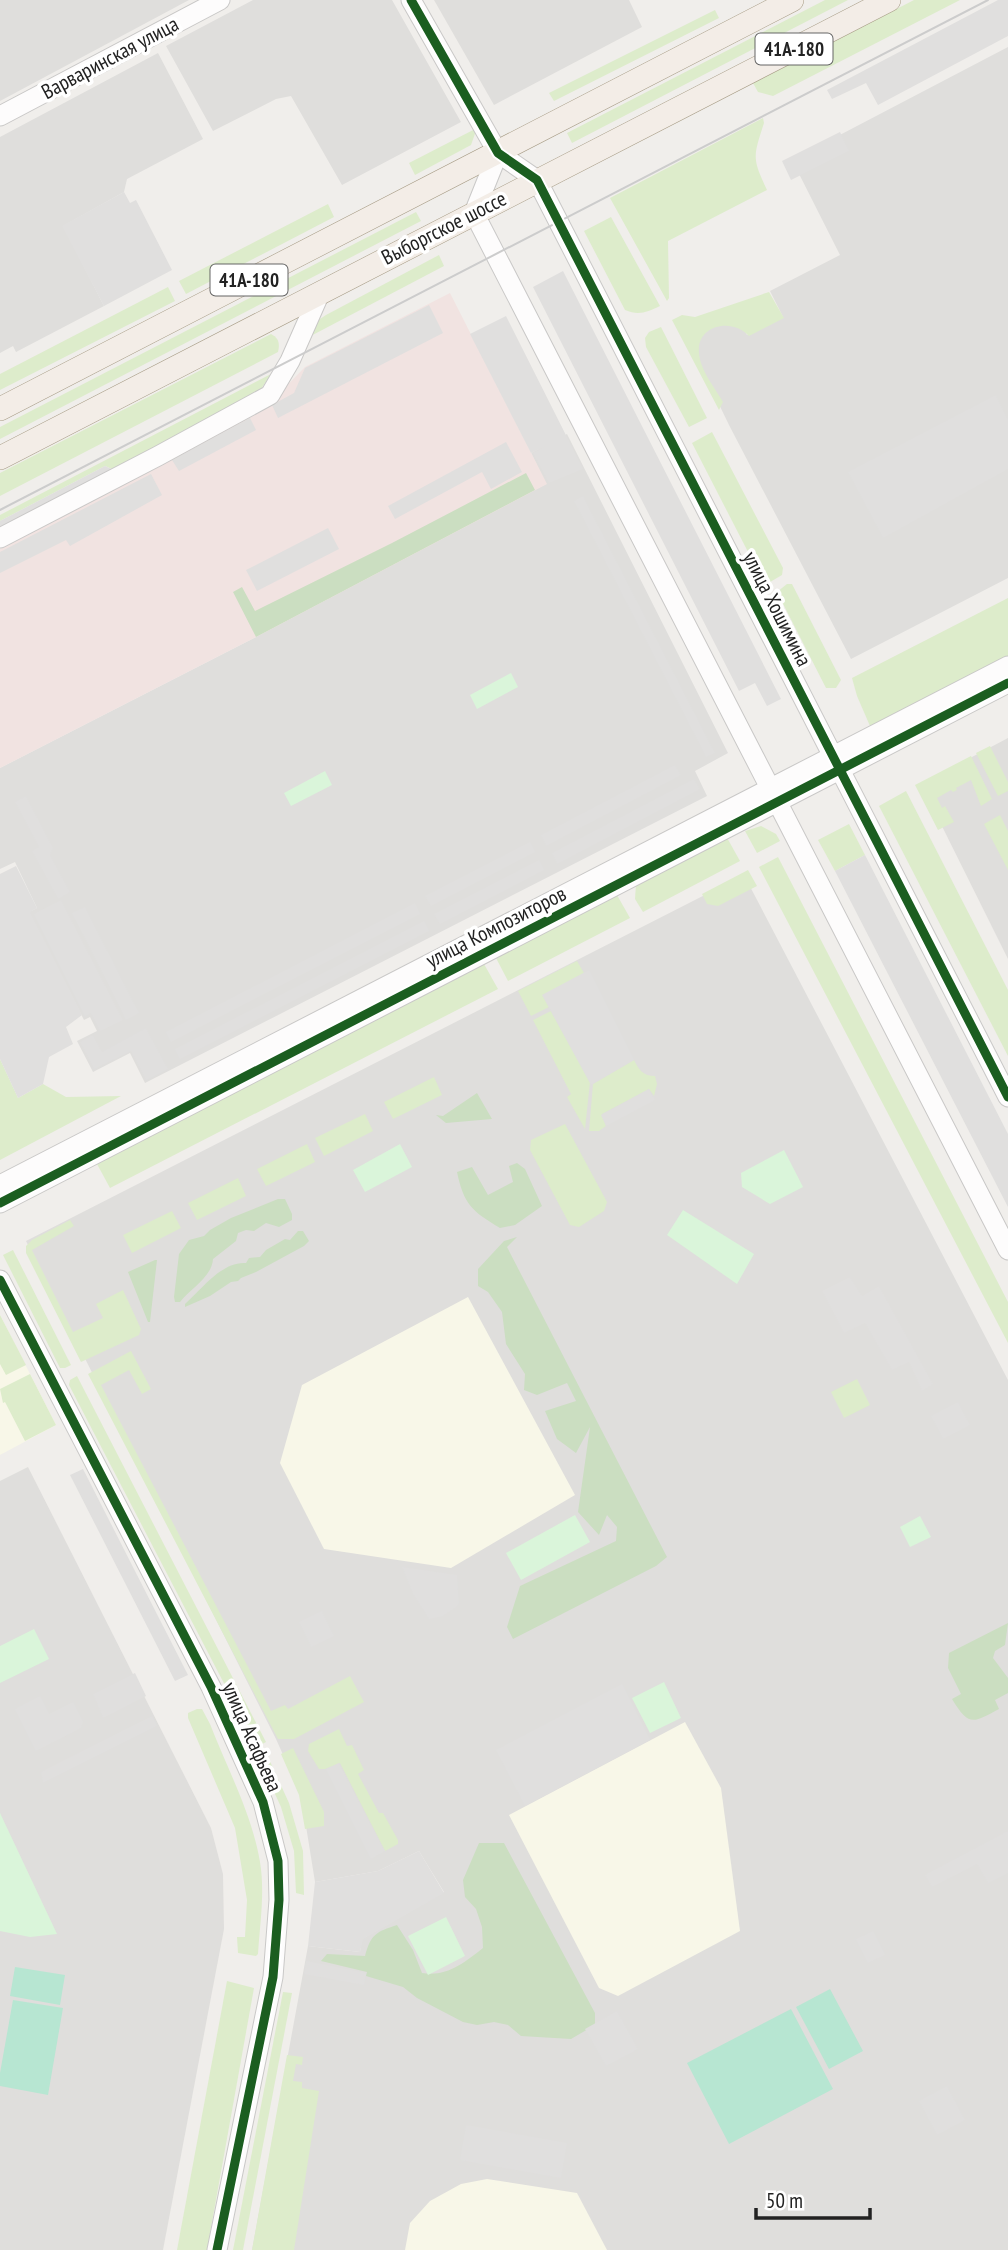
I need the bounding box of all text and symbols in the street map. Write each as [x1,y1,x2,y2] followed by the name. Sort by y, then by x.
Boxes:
[37,10,183,105] street label: Варваринская улица
[756,34,832,64] road number: 41А-180
[377,185,511,271] street label: Выборгское шоссе
[210,264,288,296] road number: 41А-180
[737,547,818,671] street label: улица Хошимина
[421,880,570,973] street label: улица Композиторов
[216,1678,289,1796] street label: улица Асафьева
[756,2176,870,2220] scale bar
[766,2187,803,2214] text: 50 m

